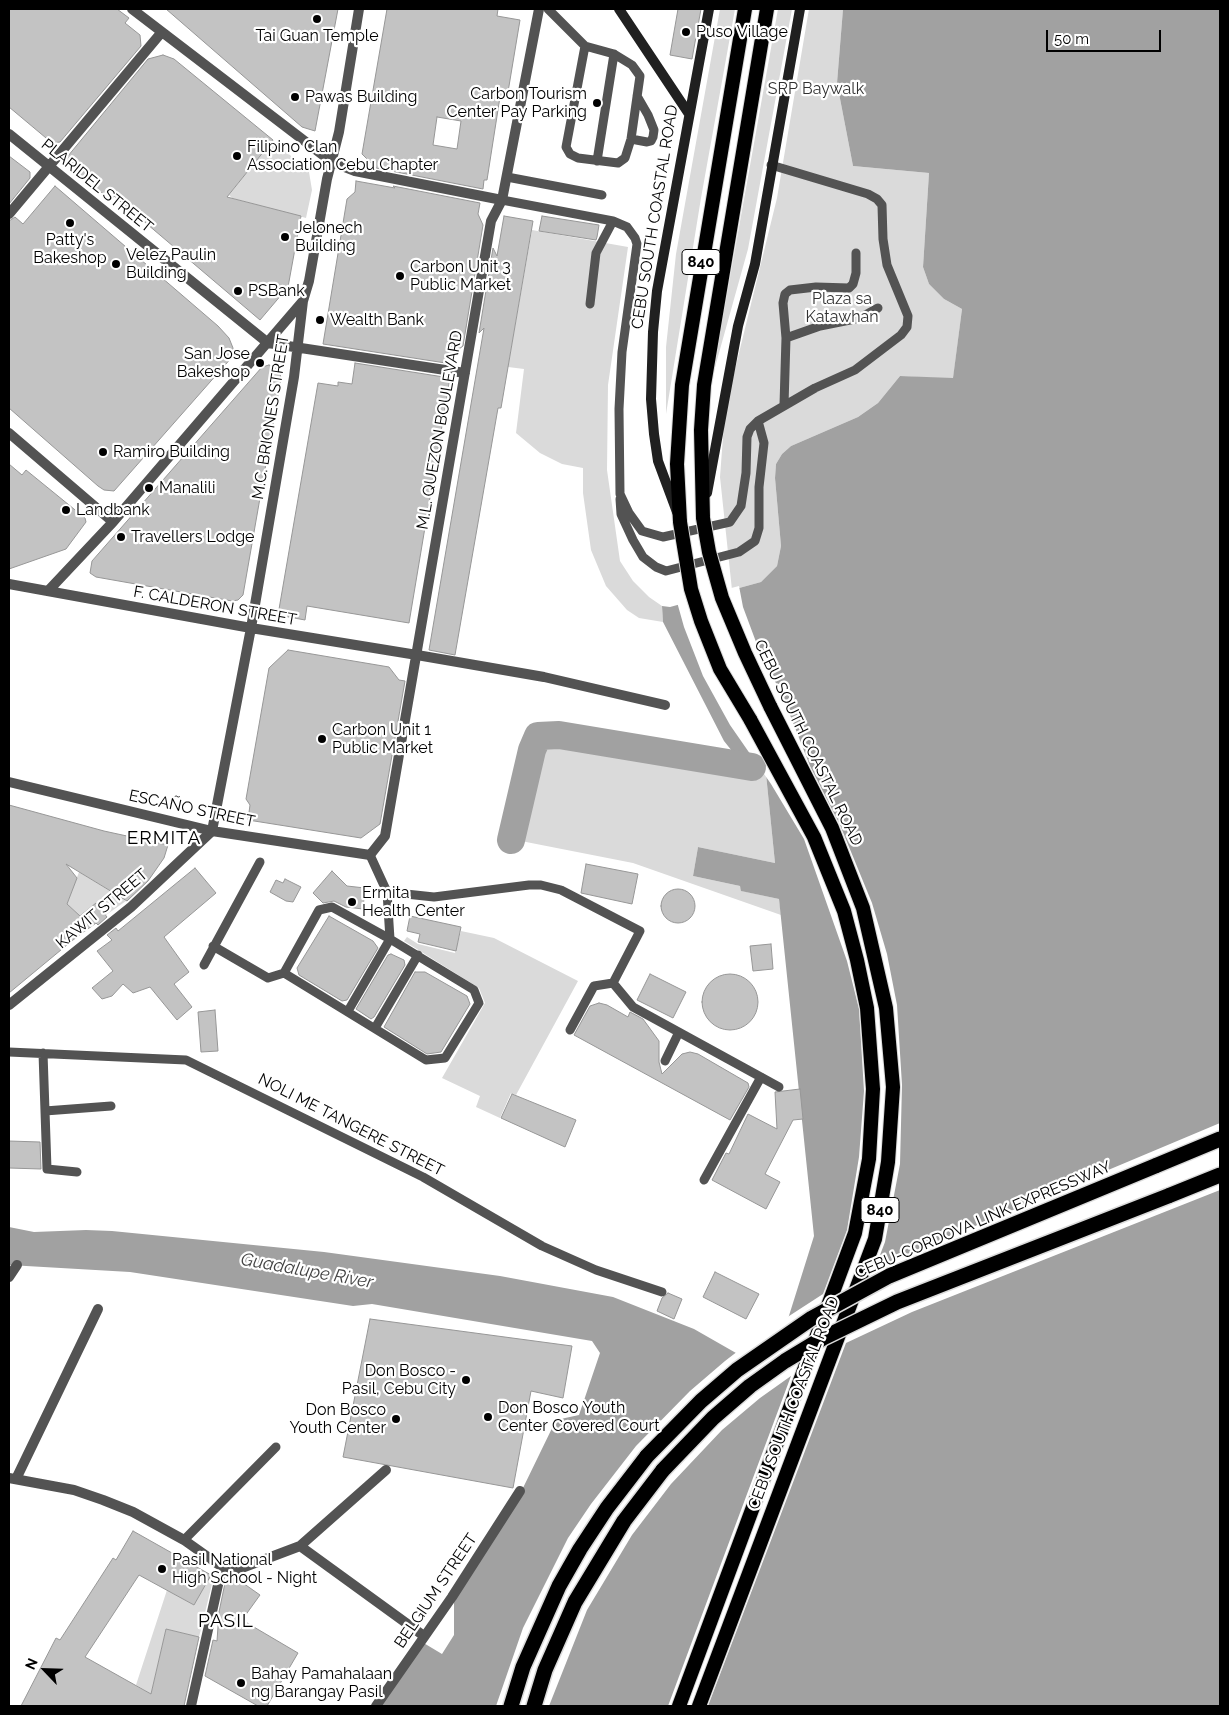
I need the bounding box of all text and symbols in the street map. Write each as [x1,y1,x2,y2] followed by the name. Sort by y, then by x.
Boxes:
[311,13,323,25] marker: Tai Guan Temple
[1049,20,1164,52] scale bar
[696,22,788,42] place label: Puso Village
[255,26,379,46] place label: Tai Guan Temple
[680,26,692,38] marker: Puso Village
[1054,30,1089,48] text: 50 m
[768,79,864,99] park label: SRP Baywalk
[447,84,587,122] place label: Carbon Tourism Center Pay Parking
[305,87,417,107] place label: Pawas Building
[289,91,301,103] marker: Pawas Building
[591,97,603,109] marker: Carbon Tourism Center Pay Parking
[628,103,682,331] street label: CEBU SOUTH COASTAL ROAD
[37,135,157,237] street label: PLARIDEL STREET
[247,137,438,175] place label: Filipino Clan Association Cebu Chapter
[231,150,243,162] marker: Filipino Clan Association Cebu Chapter
[64,217,76,229] marker: Patty's Bakeshop
[295,218,363,256] place label: Jelonech Building
[33,230,107,268] place label: Patty's Bakeshop
[279,231,291,243] marker: Jelonech Building
[126,245,216,283] place label: Velez Paulin Building
[682,250,720,274] road number: 840
[410,257,511,295] place label: Carbon Unit 3 Public Market
[110,258,122,270] marker: Velez Paulin Building
[394,270,406,282] marker: Carbon Unit 3 Public Market
[248,281,305,301] place label: PSBank
[232,285,244,297] marker: PSBank
[805,289,879,327] park label: Plaza sa Katawhan
[330,310,424,330] place label: Wealth Bank
[314,314,326,326] marker: Wealth Bank
[413,329,467,531] street label: M.L. QUEZON BOULEVARD
[248,333,294,501] street label: M.C. BRIONES STREET
[177,344,250,382] place label: San Jose Bakeshop
[254,357,266,369] marker: San Jose Bakeshop
[113,442,230,462] place label: Ramiro Building
[97,446,109,458] marker: Ramiro Building
[159,478,215,498] place label: Manalili
[143,482,155,494] marker: Manalili
[76,500,150,520] place label: Landbank
[60,504,72,516] marker: Landbank
[131,527,254,547] place label: Travellers Lodge
[115,531,127,543] marker: Travellers Lodge
[132,582,298,630] street label: F. CALDERON STREET
[750,637,866,849] street label: CEBU SOUTH COASTAL ROAD
[332,720,433,758] place label: Carbon Unit 1 Public Market
[316,733,328,745] marker: Carbon Unit 1 Public Market
[127,786,257,832] street label: ESCAÑO STREET
[126,827,202,849] district label: ERMITA
[52,865,152,953] street label: KAWIT STREET
[362,883,465,921] place label: Ermita Health Center
[346,896,358,908] marker: Ermita Health Center
[255,1070,447,1180] street label: NOLI ME TANGERE STREET
[852,1157,1114,1283] street label: CEBU-CORDOVA LINK EXPRESSWAY
[861,1198,899,1222] road number: 840
[239,1249,375,1293] water label: Guadalupe River
[744,1294,844,1512] street label: CEBU SOUTH COASTAL ROAD
[342,1361,456,1399] place label: Don Bosco - Pasil, Cebu City
[460,1374,472,1386] marker: Don Bosco - Pasil, Cebu City
[498,1398,660,1436] place label: Don Bosco Youth Center Covered Court
[289,1400,386,1438] place label: Don Bosco Youth Center
[482,1411,494,1423] marker: Don Bosco Youth Center Covered Court
[390,1413,402,1425] marker: Don Bosco Youth Center
[391,1530,481,1652] street label: BELGIUM STREET
[172,1550,317,1588] place label: Pasil National High School - Night
[156,1563,168,1575] marker: Pasil National High School - Night
[197,1610,255,1632] district label: PASIL
[20,1645,70,1695] north arrow
[22,1656,41,1672] text: N
[251,1664,392,1702] place label: Bahay Pamahalaan ng Barangay Pasil
[235,1677,247,1689] marker: Bahay Pamahalaan ng Barangay Pasil

